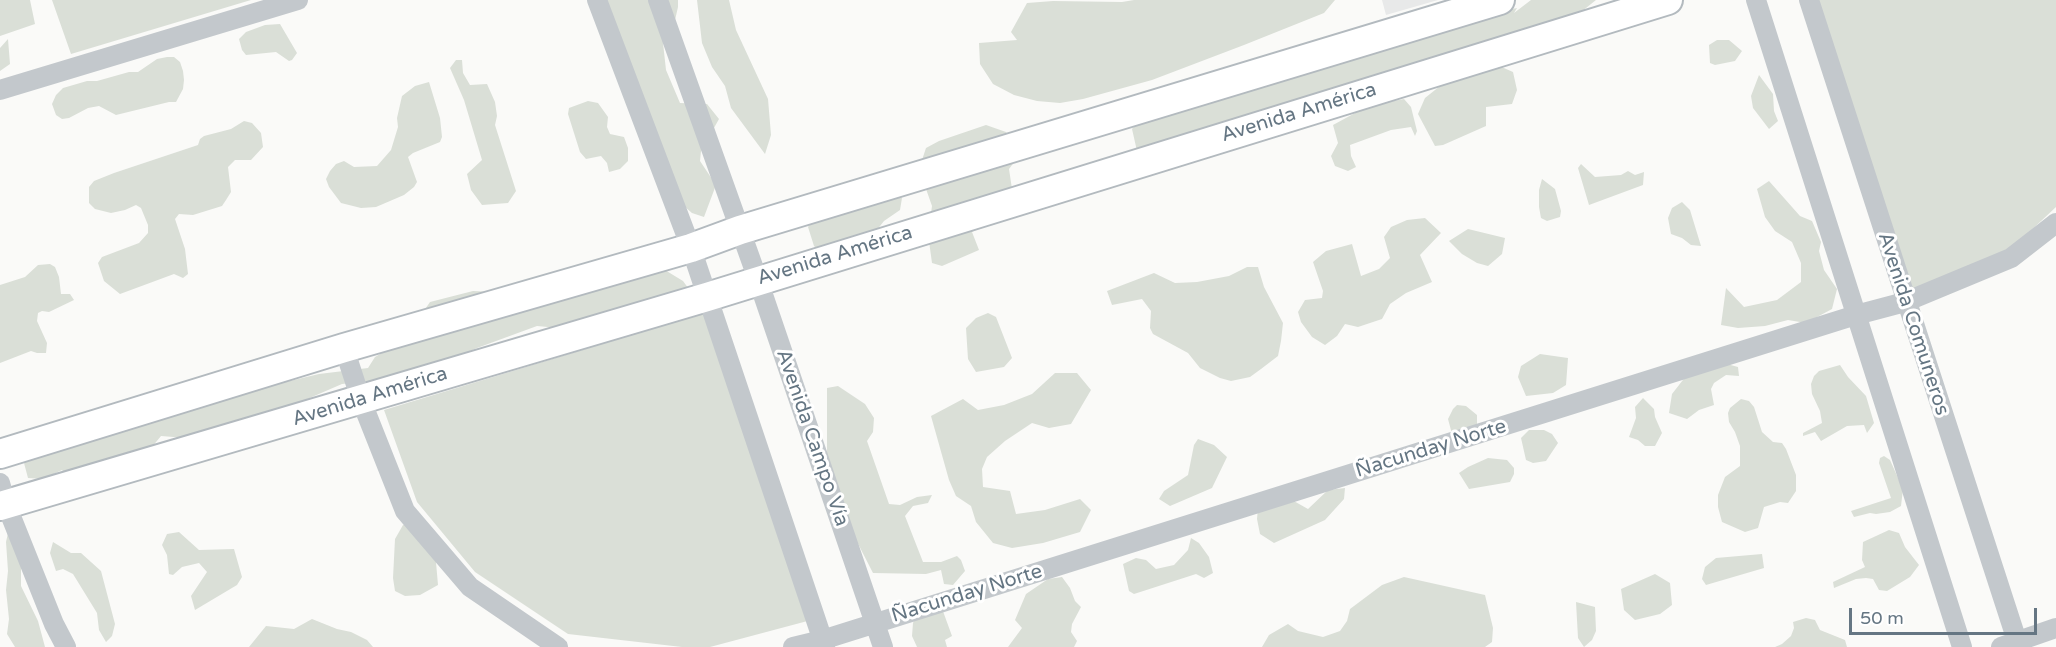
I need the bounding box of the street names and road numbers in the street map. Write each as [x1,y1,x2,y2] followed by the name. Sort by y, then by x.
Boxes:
[1218,78,1380,148] street label: Avenida América
[754,221,916,291] street label: Avenida América
[1872,229,1954,419] street label: Avenida Comuneros
[770,346,854,530] street label: Avenida Campo Vía
[289,362,451,432] street label: Avenida América
[1353,415,1509,483] street label: Ñacunday Norte
[889,560,1045,628] street label: Ñacunday Norte

